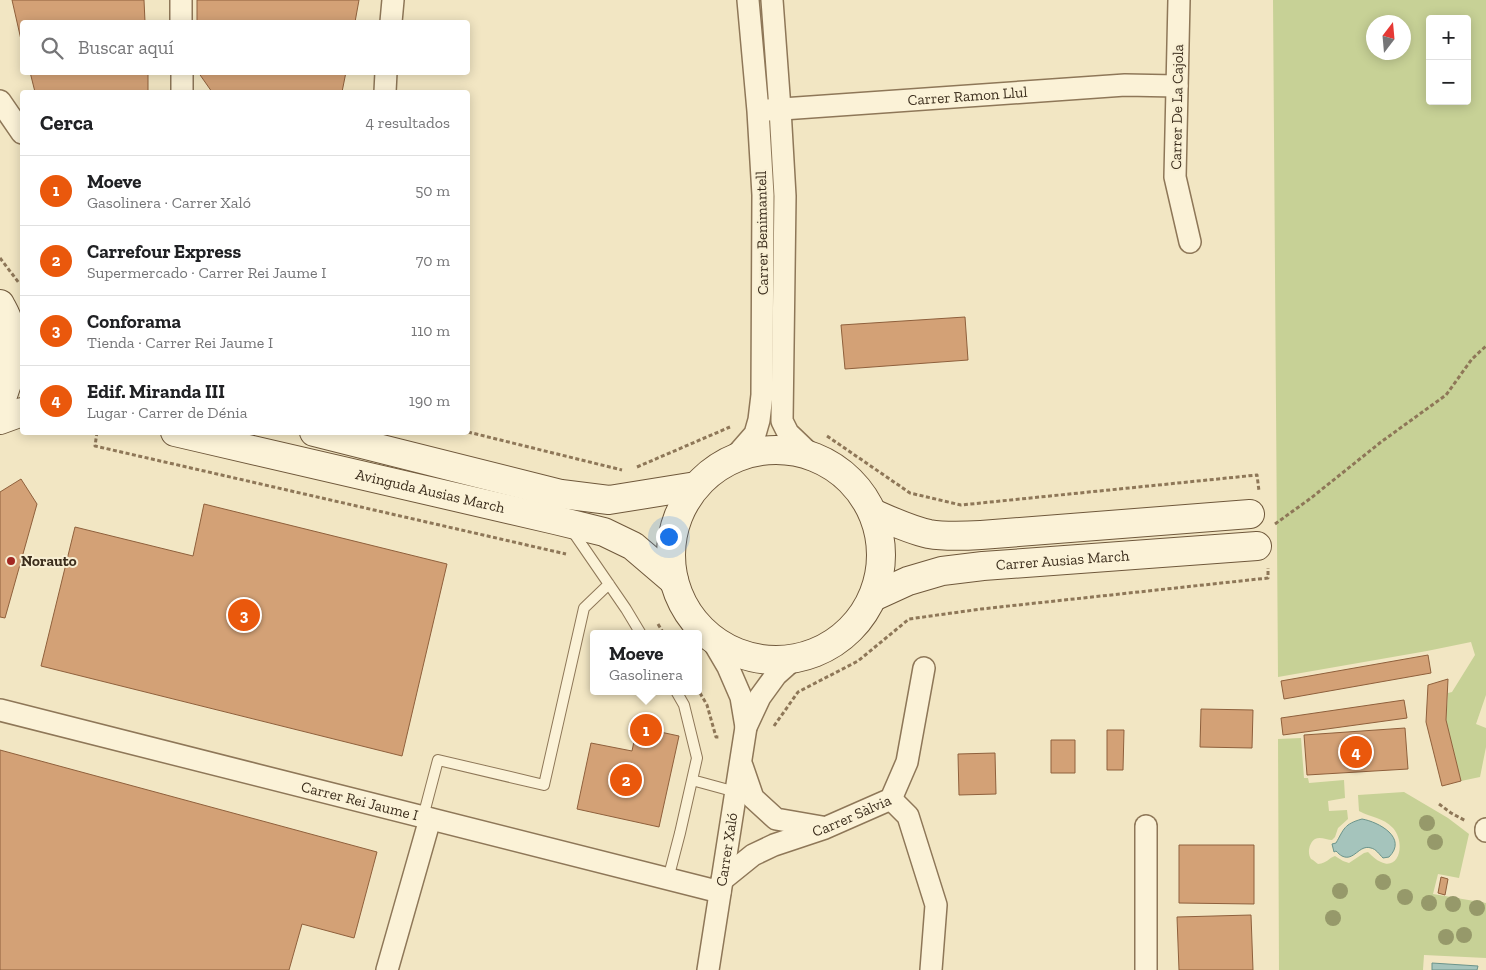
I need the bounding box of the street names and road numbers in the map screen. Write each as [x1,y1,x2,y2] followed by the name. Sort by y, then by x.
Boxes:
[1167,44,1187,170] street label: Carrer De La Cajola
[907,83,1028,109] street label: Carrer Ramon Llul
[752,171,772,295] street label: Carrer Benimantell
[354,465,507,517] street label: Avinguda Ausias March
[995,546,1130,574] street label: Carrer Ausias March
[299,777,420,824] street label: Carrer Rei Jaume I
[810,791,894,841] street label: Carrer Sàlvia
[712,811,742,888] street label: Carrer Xaló

